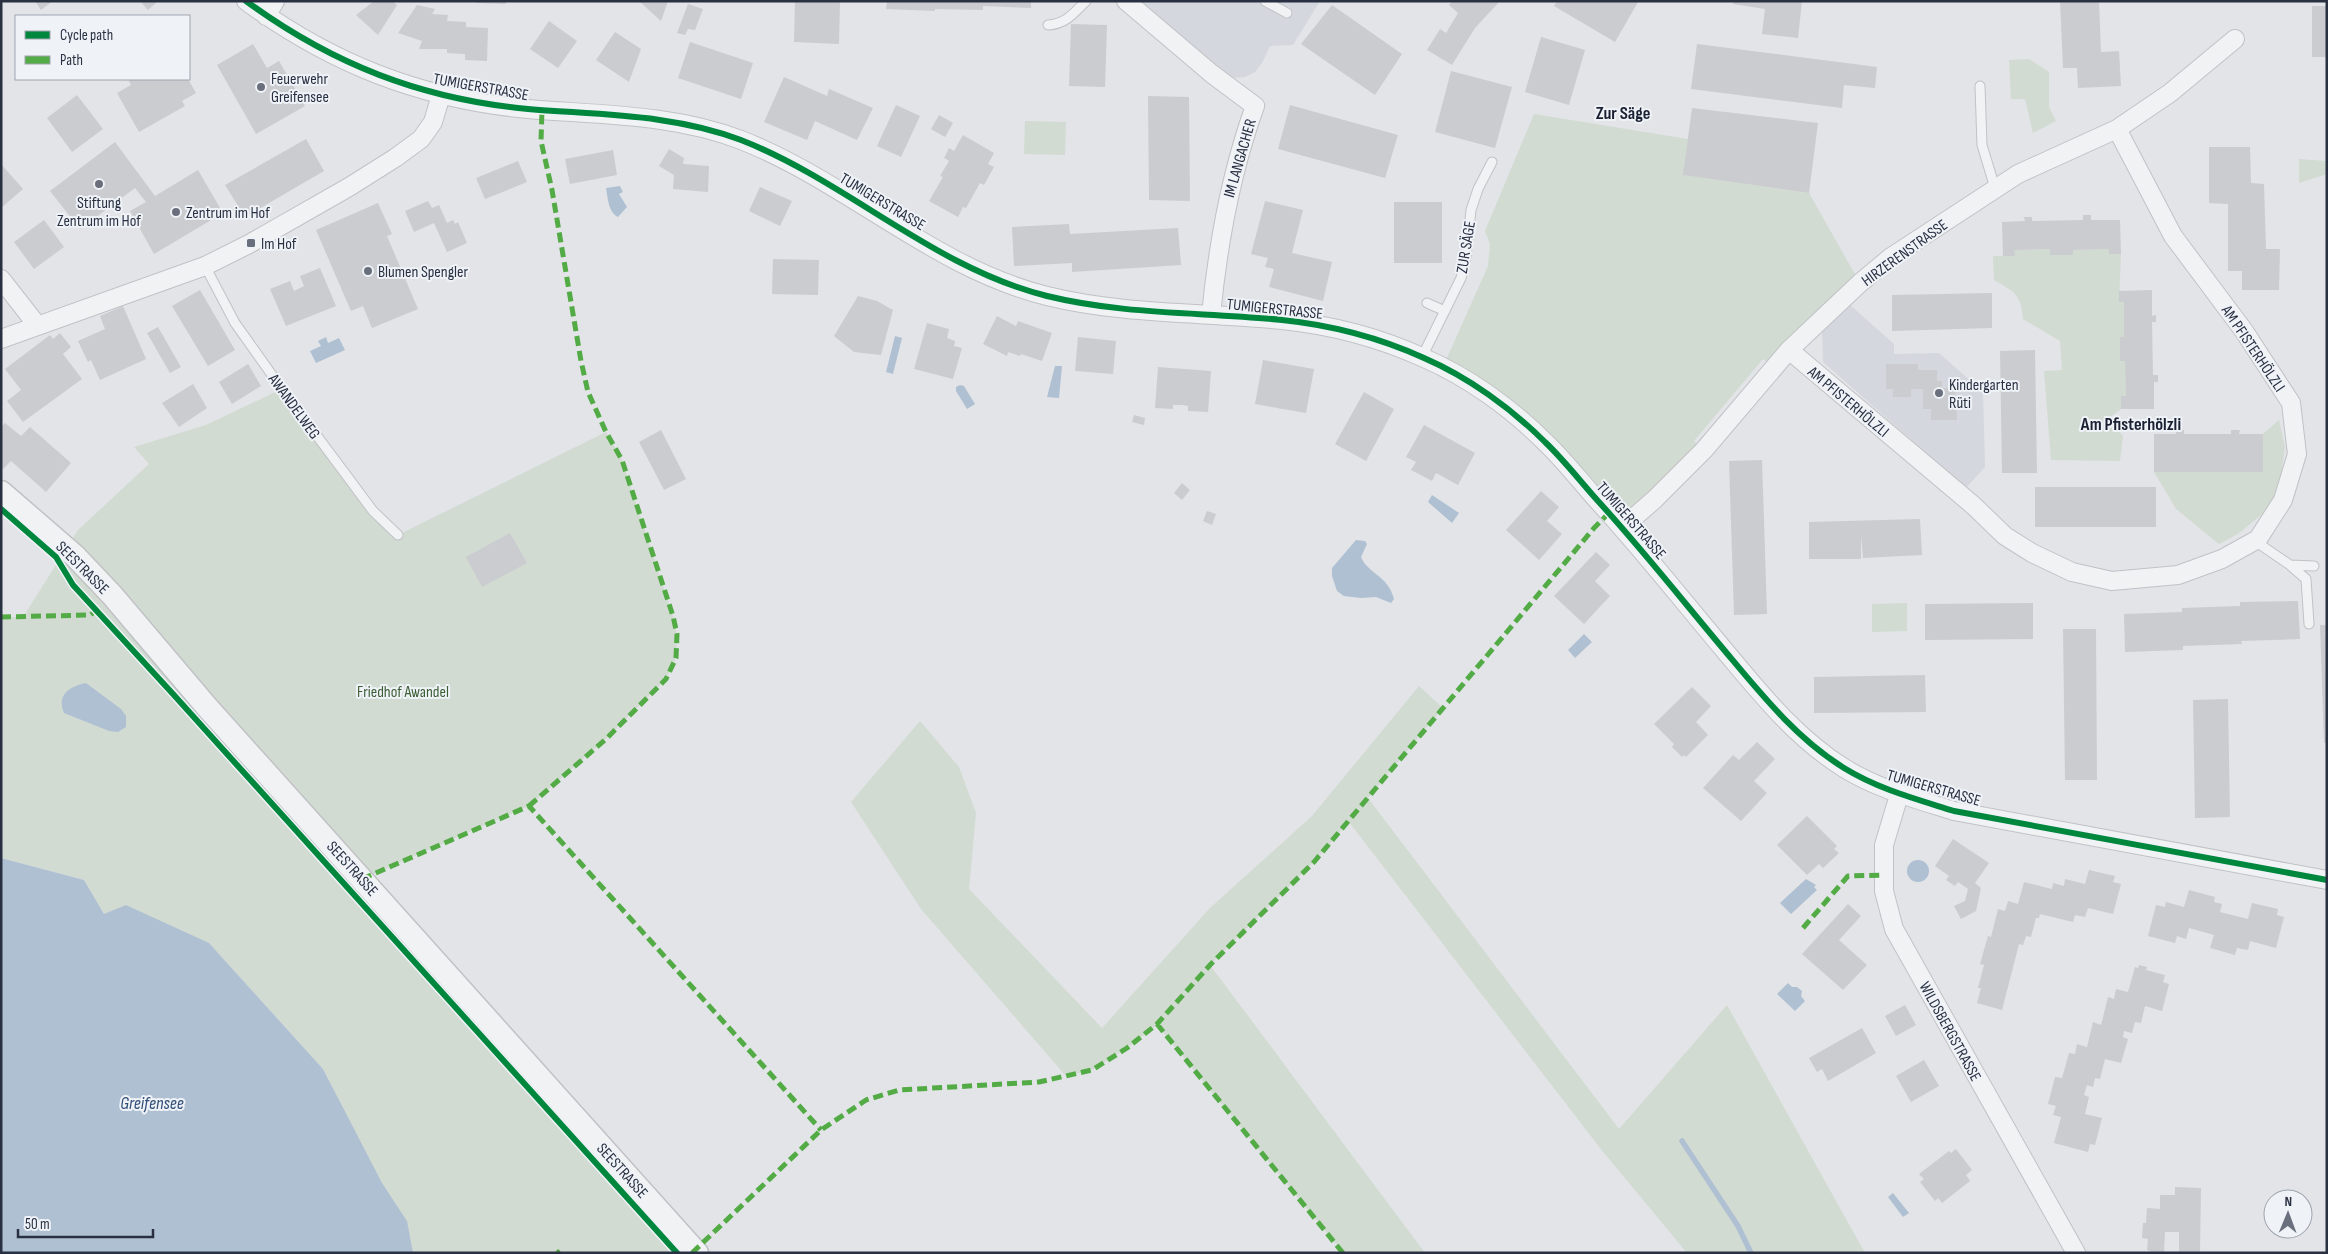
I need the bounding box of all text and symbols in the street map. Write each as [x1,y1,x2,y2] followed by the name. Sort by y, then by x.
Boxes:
[15,15,190,80] legend
[60,26,113,45] text: Cycle path
[60,51,83,70] text: Path
[271,70,329,107] place label: Feuerwehr Greifensee
[432,70,530,105] street label: TUMIGERSTRASSE
[255,81,267,93] marker: Feuerwehr Greifensee
[1596,103,1650,124] district label: Zur Säge
[1220,117,1261,200] street label: IM LANGACHER
[836,169,928,235] street label: TUMIGERSTRASSE
[93,178,105,190] marker: Stiftung Zentrum im Hof
[57,194,141,231] place label: Stiftung Zentrum im Hof
[186,204,270,223] place label: Zentrum im Hof
[170,206,182,218] marker: Zentrum im Hof
[1858,216,1952,291] street label: HIRZERENSTRASSE
[1453,220,1480,275] street label: ZUR SÄGE
[261,235,297,254] place label: Im Hof
[245,237,257,249] marker: Im Hof
[378,263,468,282] place label: Blumen Spengler
[362,265,374,277] marker: Blumen Spengler
[1226,295,1324,324] street label: TUMIGERSTRASSE
[2216,301,2289,396] street label: AM PFISTERHÖLZLI
[1803,362,1893,442] street label: AM PFISTERHÖLZLI
[263,370,324,443] street label: AWANDELWEG
[1949,376,2019,413] place label: Kindergarten Rüti
[1933,387,1945,399] marker: Kindergarten Rüti
[2080,414,2181,435] district label: Am Pfisterhölzli
[1592,478,1670,564] street label: TUMIGERSTRASSE
[51,538,112,599] street label: SEESTRASSE
[357,683,449,702] park label: Friedhof Awandel
[1885,766,1983,811] street label: TUMIGERSTRASSE
[322,838,382,900] street label: SEESTRASSE
[1915,979,1985,1085] street label: WILDSBERGSTRASSE
[120,1093,184,1114] water label: Greifensee
[592,1140,652,1202] street label: SEESTRASSE
[2263,1189,2313,1239] north arrow
[2284,1193,2292,1210] text: N
[18,1206,152,1238] scale bar
[25,1215,50,1234] text: 50 m

